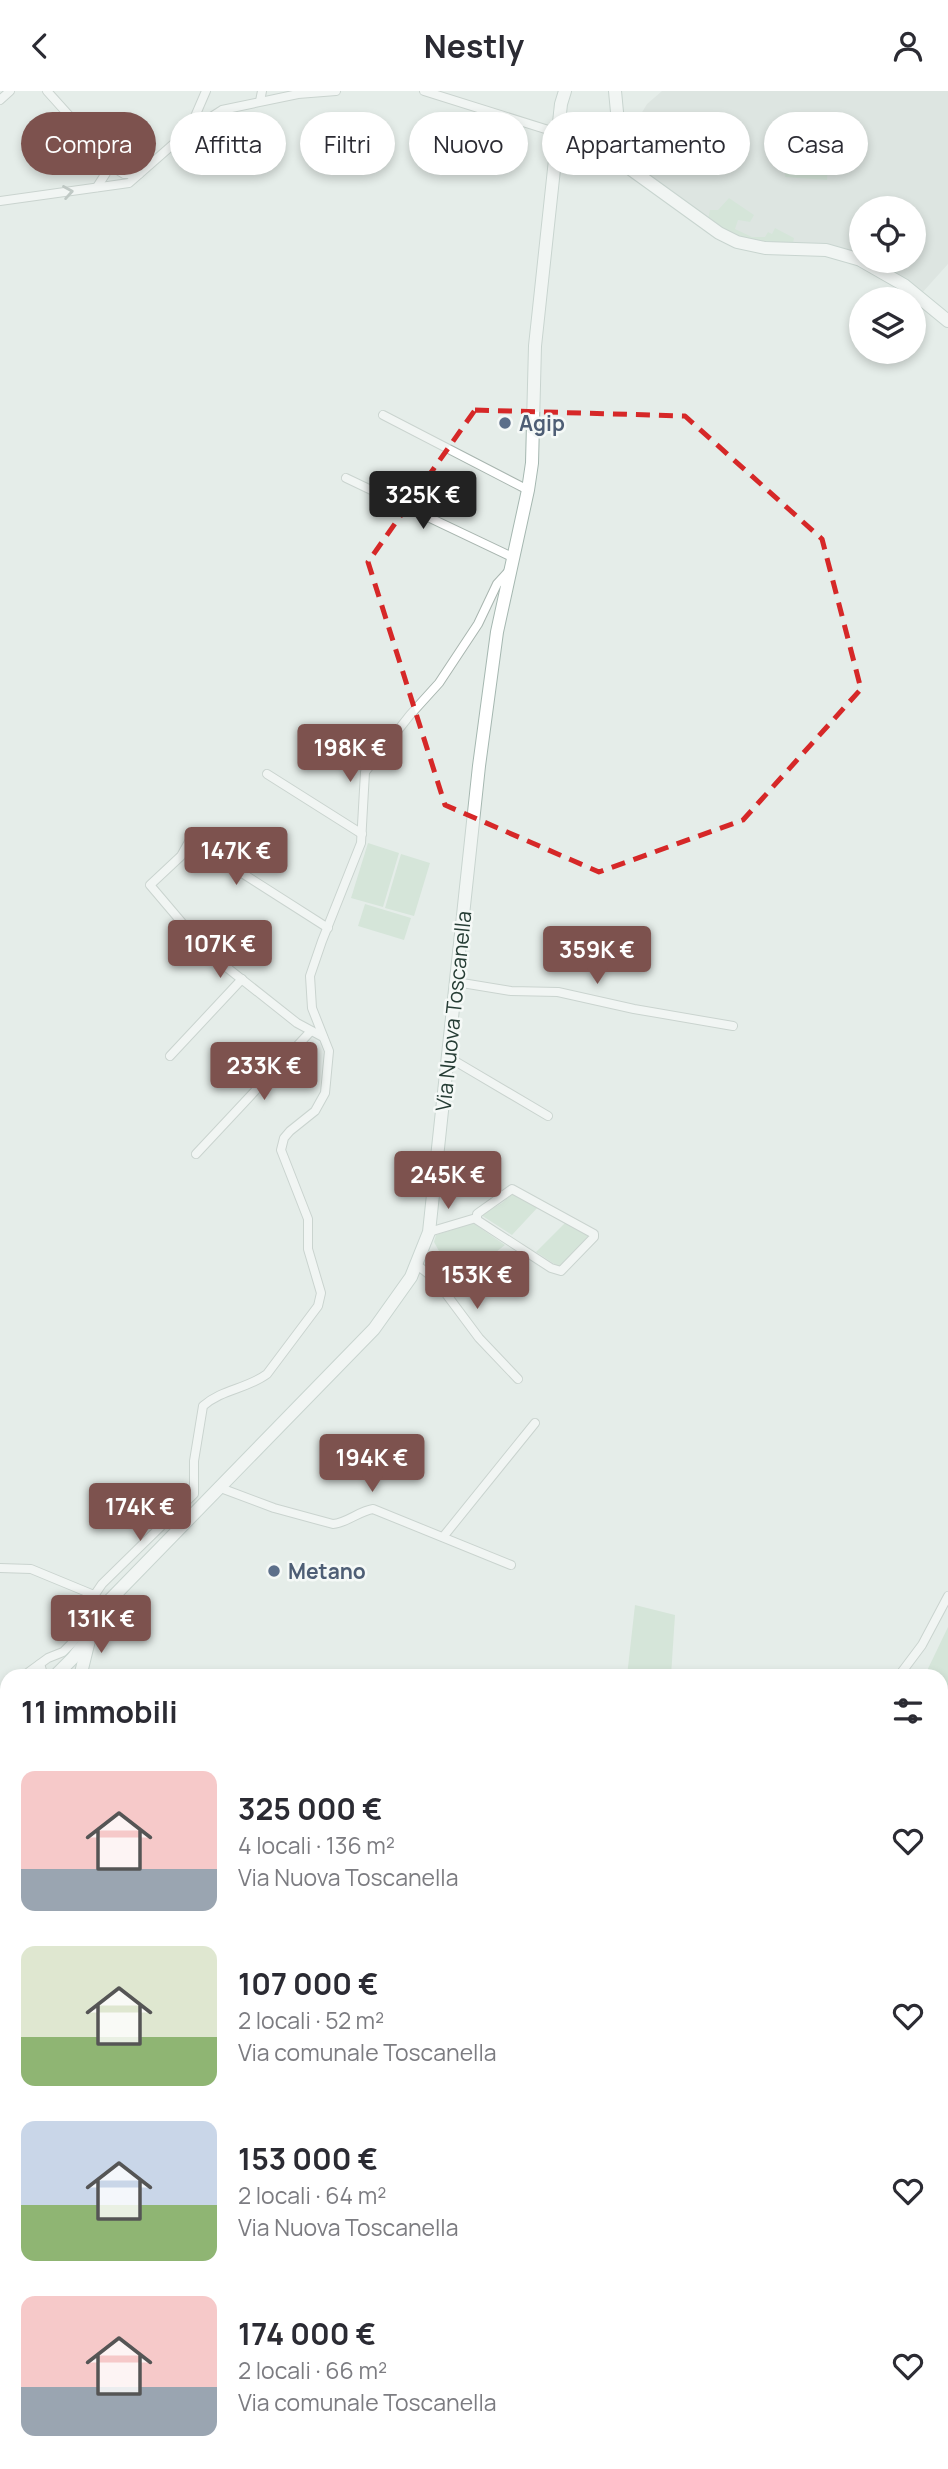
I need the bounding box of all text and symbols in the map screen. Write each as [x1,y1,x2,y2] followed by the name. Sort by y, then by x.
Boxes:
[424,24,524,68] text: Nestly
[21,27,59,65] icon: back
[889,27,927,65] icon: person
[21,112,156,175] chip: Compra
[170,112,286,175] chip: Affitta
[300,112,395,175] chip: Filtri
[409,112,528,175] chip: Nuovo
[542,112,750,175] chip: Appartamento
[764,112,868,175] chip: Casa
[62,185,74,200] one-way arrow
[849,196,926,364] map controls
[849,196,926,273] button: locate
[849,287,926,364] button: layers
[519,409,565,437] place label: Agip
[497,415,513,431] marker: Agip
[366,471,480,531] pin: 325K €
[385,478,461,510] text: 325K €
[293,725,407,784] pin: 198K €
[313,731,387,763] text: 198K €
[179,827,293,887] pin: 147K €
[200,834,272,866] text: 147K €
[429,909,477,1113] street label: Via Nuova Toscanella
[163,921,277,980] pin: 107K €
[184,927,256,959] text: 107K €
[540,927,654,986] pin: 359K €
[559,933,635,965] text: 359K €
[207,1042,321,1102] pin: 233K €
[226,1049,302,1081] text: 233K €
[391,1151,505,1211] pin: 245K €
[410,1158,486,1190] text: 245K €
[420,1251,534,1311] pin: 153K €
[441,1258,513,1290] text: 153K €
[315,1435,429,1494] pin: 194K €
[335,1441,409,1473] text: 194K €
[83,1483,197,1543] pin: 174K €
[105,1490,175,1522] text: 174K €
[288,1557,366,1585] place label: Metano
[266,1563,282,1579] marker: Metano
[44,1595,158,1655] pin: 131K €
[67,1602,135,1634] text: 131K €
[21,1691,178,1732] text: 11 immobili
[889,1692,927,1730] icon: filters
[238,1788,383,1829] text: 325 000 €
[77,1799,161,1883] icon: home
[889,1822,927,1860] icon: heart
[238,1829,395,1861] text: 4 locali · 136 m²
[238,1861,459,1893] text: Via Nuova Toscanella
[238,1963,379,2004] text: 107 000 €
[77,1974,161,2058] icon: home
[889,1997,927,2035] icon: heart
[238,2004,384,2036] text: 2 locali · 52 m²
[238,2036,497,2068] text: Via comunale Toscanella
[238,2138,378,2179] text: 153 000 €
[77,2149,161,2233] icon: home
[889,2172,927,2210] icon: heart
[238,2179,386,2211] text: 2 locali · 64 m²
[238,2211,459,2243] text: Via Nuova Toscanella
[238,2313,376,2354] text: 174 000 €
[77,2324,161,2408] icon: home
[889,2347,927,2385] icon: heart
[238,2354,387,2386] text: 2 locali · 66 m²
[238,2386,497,2418] text: Via comunale Toscanella

